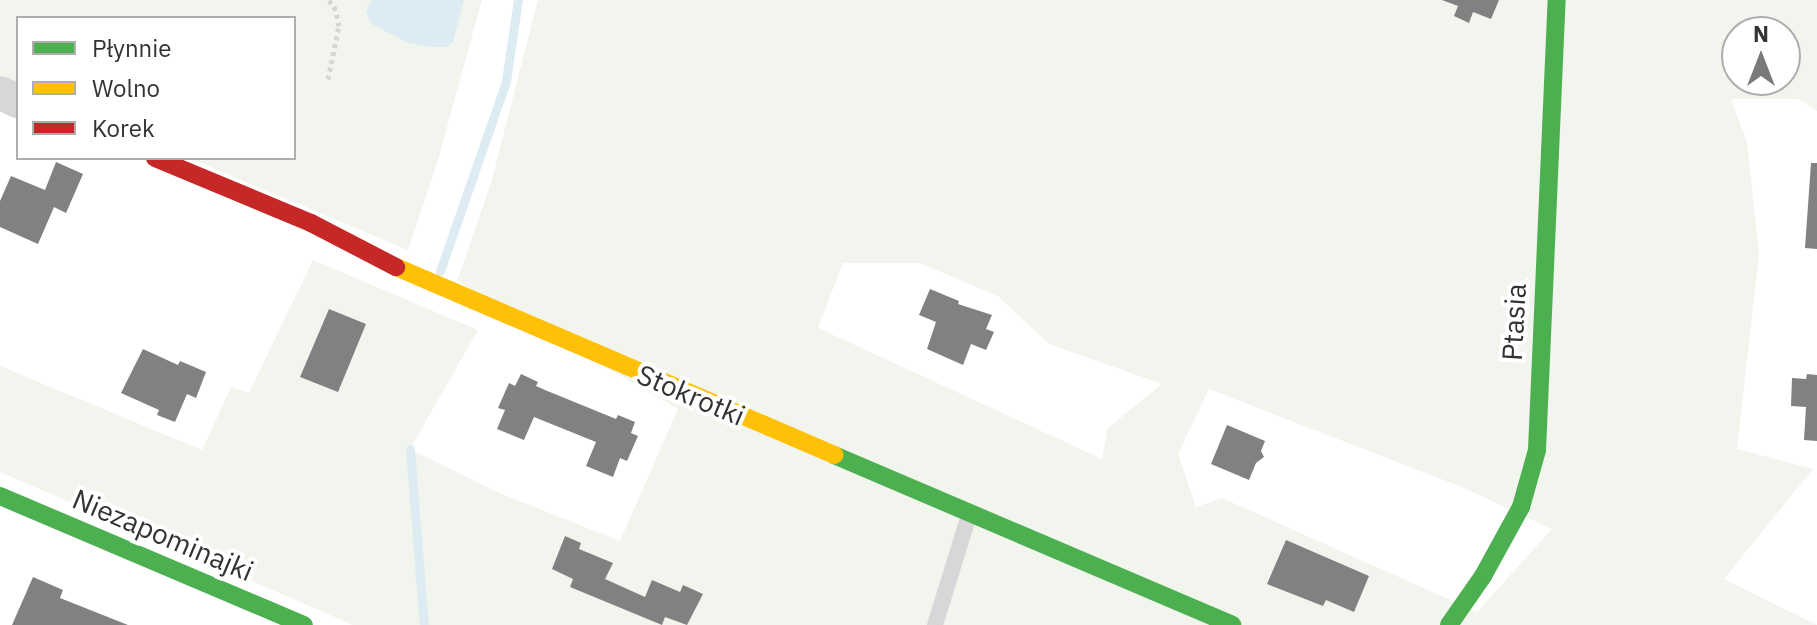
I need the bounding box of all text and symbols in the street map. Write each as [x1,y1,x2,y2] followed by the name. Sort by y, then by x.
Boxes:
[16,16,296,160] legend
[1721,16,1801,96] north arrow
[1753,19,1769,48] text: N
[92,32,171,64] text: Płynnie
[92,72,160,104] text: Wolno
[92,112,155,144] text: Korek
[1495,283,1533,361] street label: Ptasia
[632,357,750,433] street label: Stokrotki
[68,482,258,588] street label: Niezapominajki

